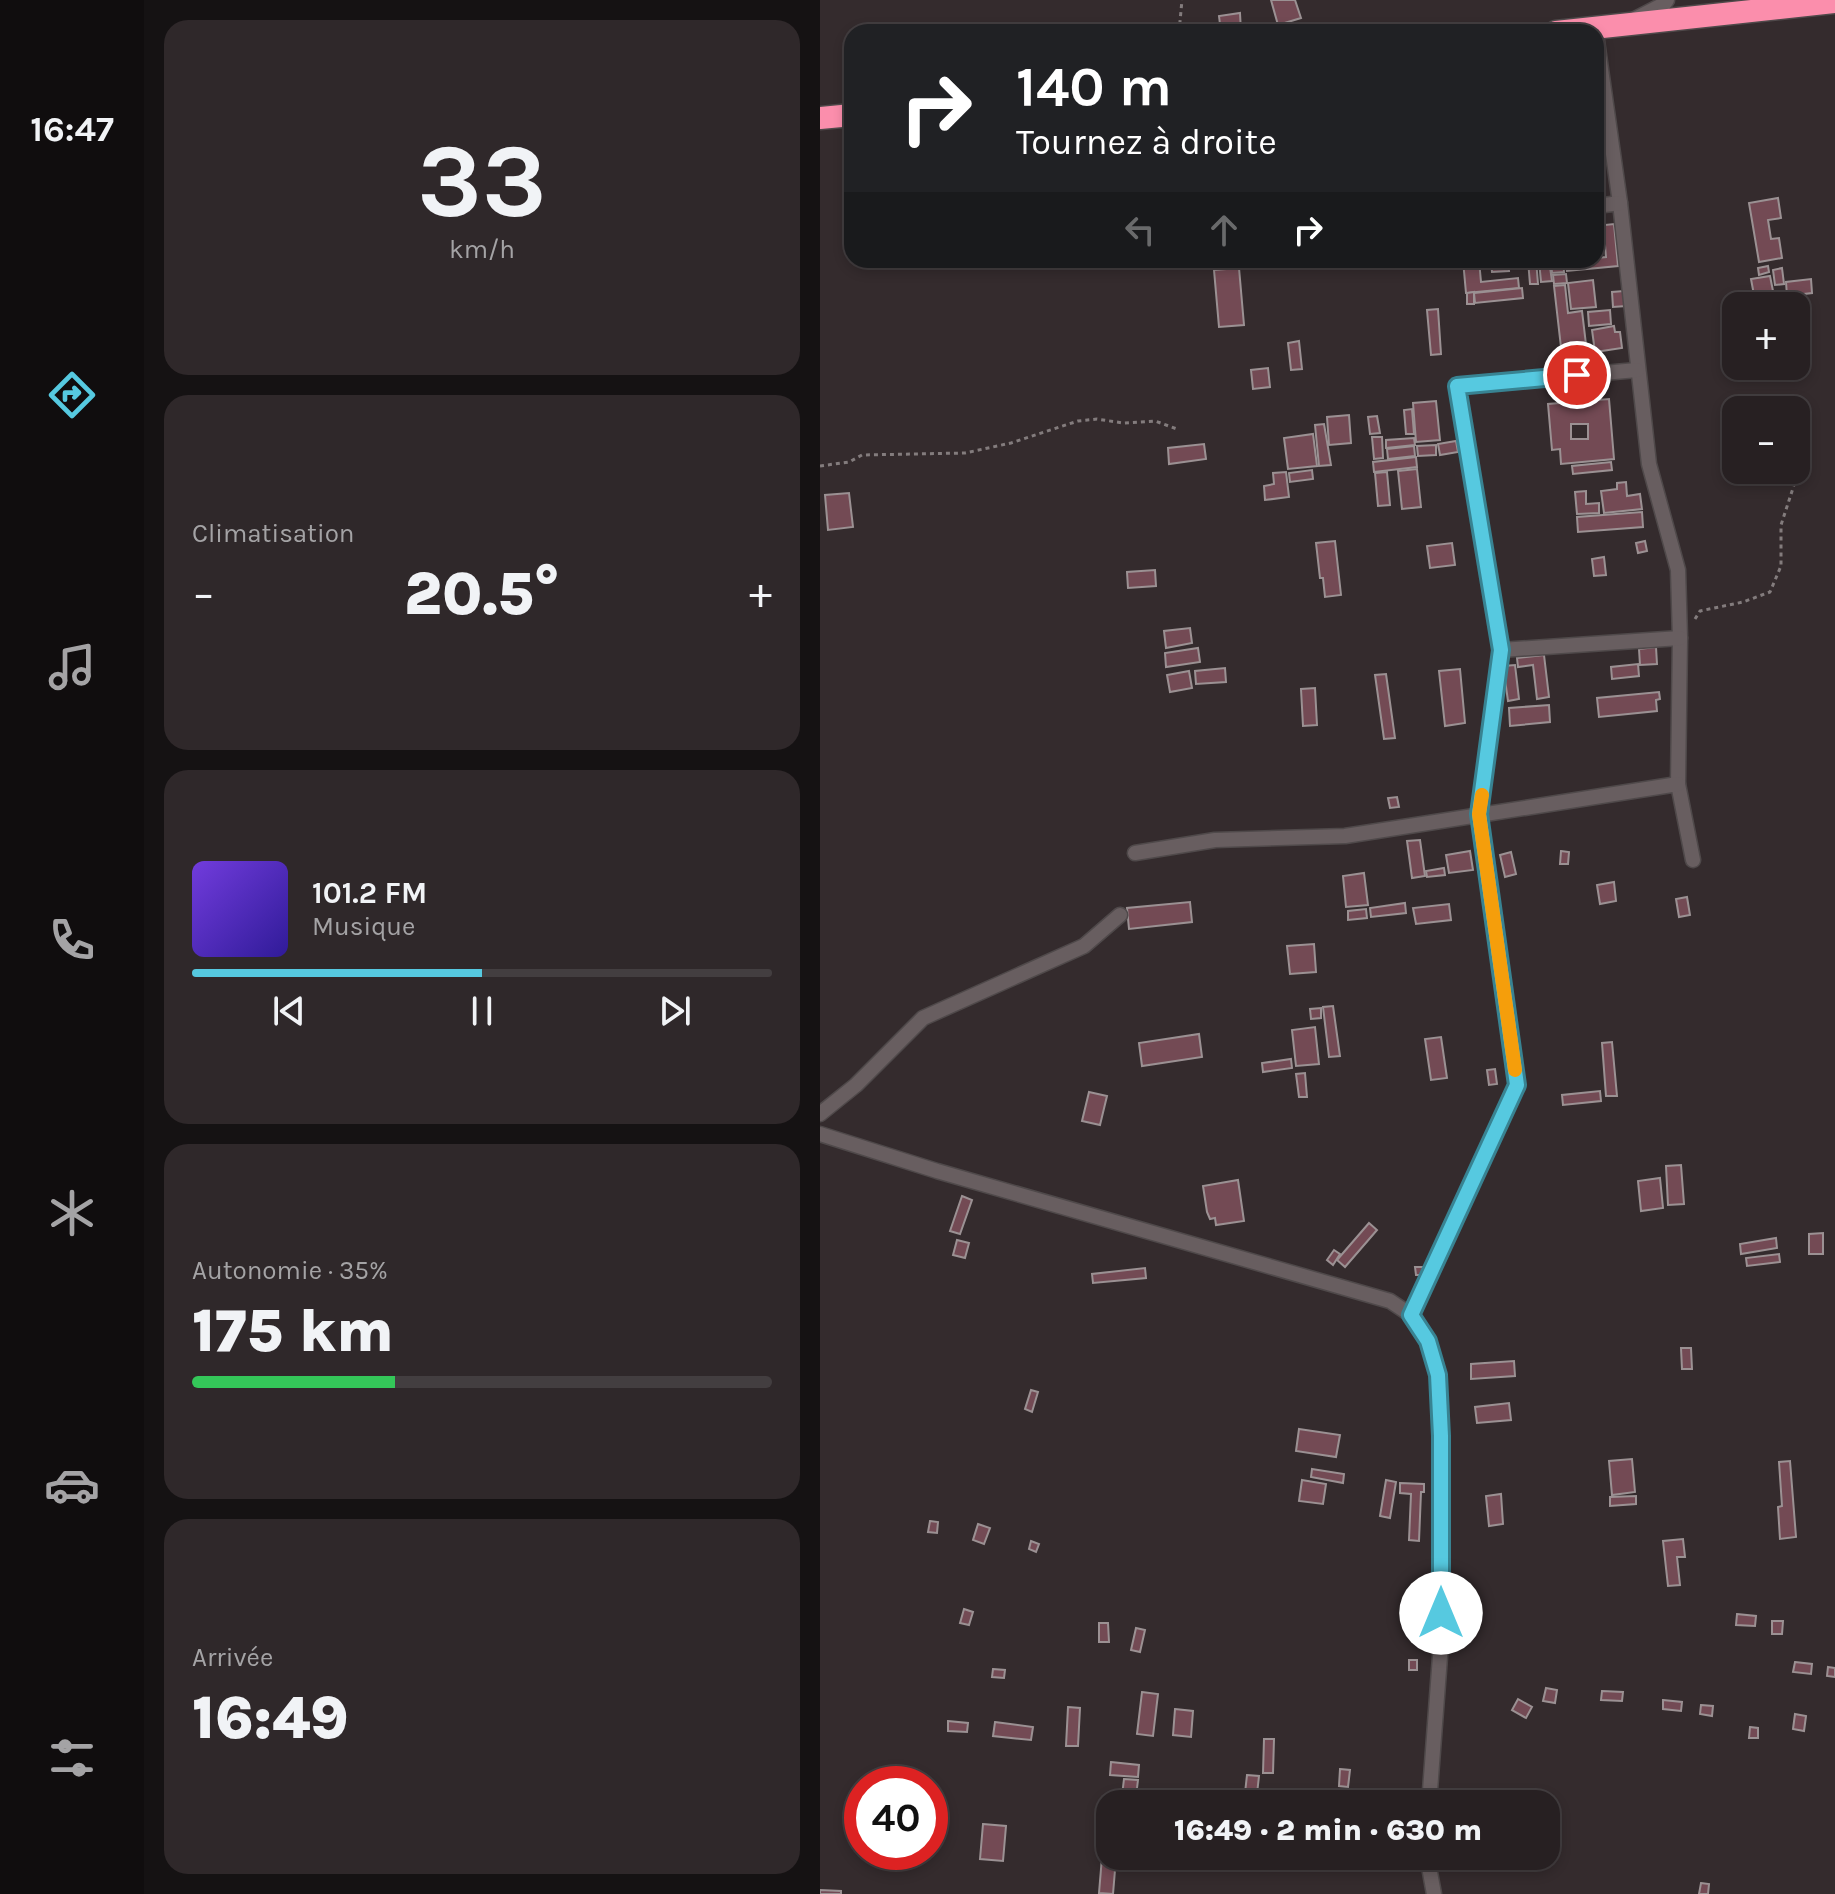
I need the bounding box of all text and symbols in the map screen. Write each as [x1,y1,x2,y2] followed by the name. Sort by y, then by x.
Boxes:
[1016,54,1172,119] text: 140 m
[884,56,988,160] icon: right
[30,108,114,150] text: 16:47
[417,121,547,242] text: 33
[1016,121,1277,163] text: Tournez à droite
[1118,208,1162,252] icon: left
[1202,208,1246,252] icon: ahead
[1286,208,1330,252] icon: right
[449,234,515,265] text: km/h
[1722,292,1810,484] map controls
[1722,292,1810,380] button: +
[1543,341,1611,409] pin
[1555,353,1599,397] icon: arrive
[44,367,100,423] icon: directions
[1722,396,1810,484] button: −
[192,518,355,549] text: Climatisation
[404,559,560,629] text: 20.5°
[192,568,215,619] text: −
[749,568,772,619] text: +
[44,639,100,695] icon: music
[312,875,427,911] text: 101.2 FM
[312,911,415,942] text: Musique
[44,912,100,968] icon: phone
[267,989,311,1033] icon: previous
[460,989,504,1033] icon: pause
[653,989,697,1033] icon: next
[44,1185,100,1241] icon: climate
[192,1255,388,1286] text: Autonomie · 35%
[192,1296,394,1366] text: 175 km
[44,1457,100,1513] icon: car
[1399,1571,1483,1655] position arrow
[192,1642,273,1673] text: Arrivée
[192,1683,349,1753] text: 16:49
[44,1730,100,1786] icon: filters
[844,1766,948,1870] speed limit sign: 40
[1174,1812,1482,1848] text: 16:49 · 2 min · 630 m

